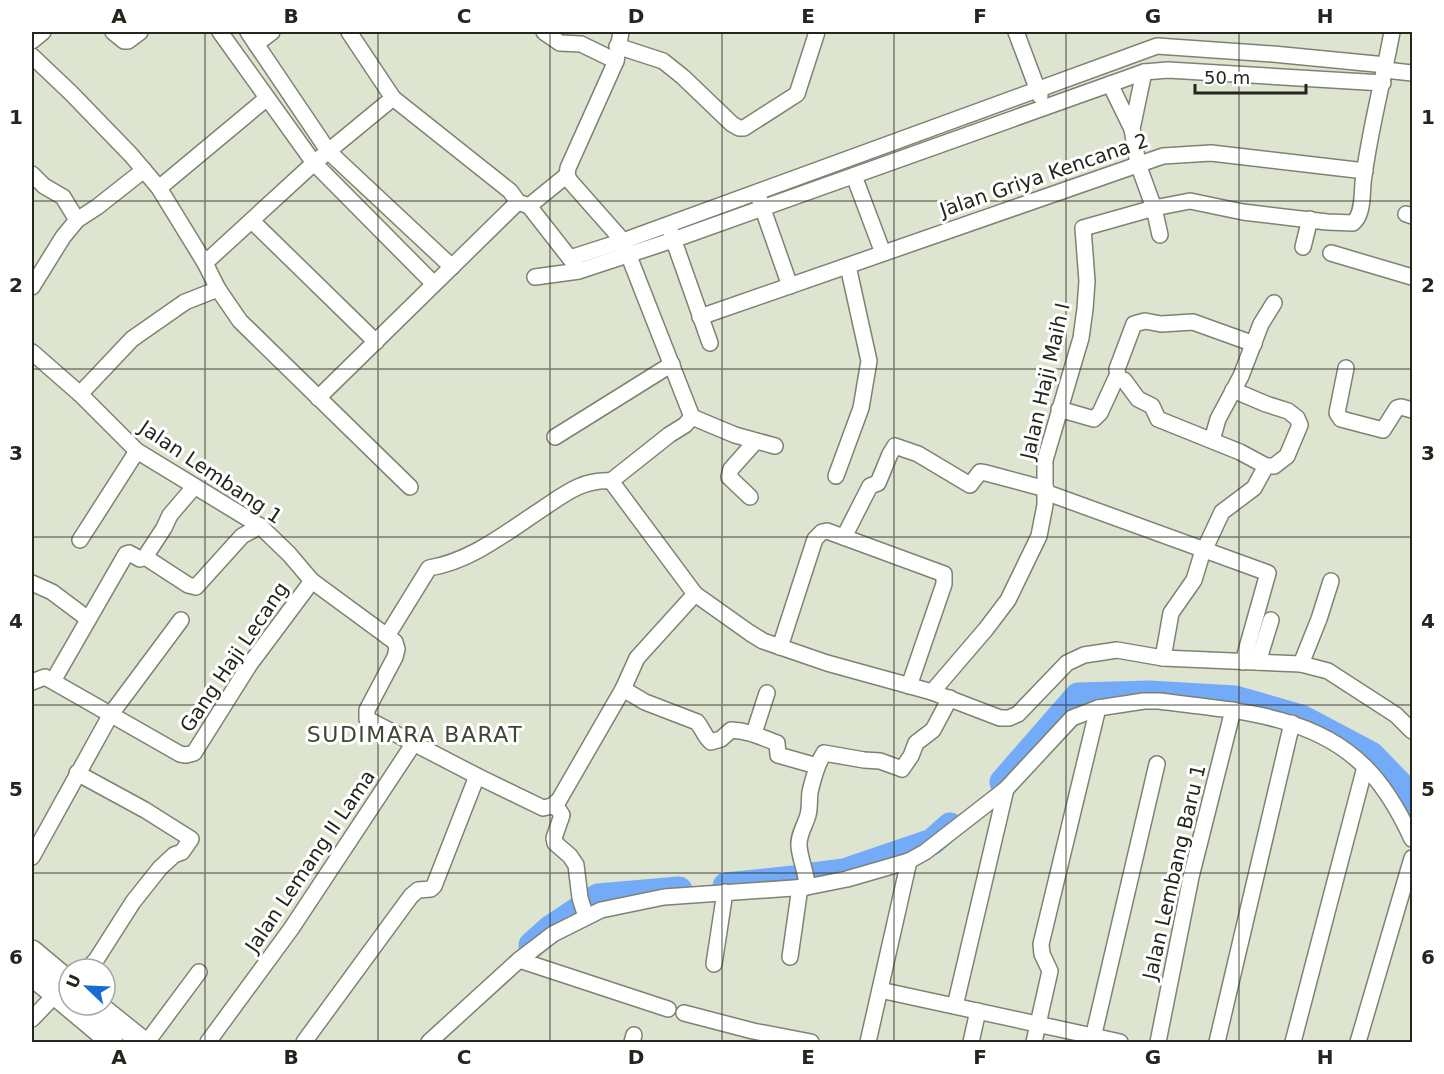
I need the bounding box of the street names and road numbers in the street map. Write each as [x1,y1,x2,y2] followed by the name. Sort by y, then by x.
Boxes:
[935,128,1151,223] street label: Jalan Griya Kencana 2
[1015,300,1075,463] street label: Jalan Haji Maih I
[133,414,287,529] street label: Jalan Lembang 1
[175,577,293,737] street label: Gang Haji Lecang
[1137,762,1210,984] street label: Jalan Lembang Baru 1
[239,765,380,958] street label: Jalan Lemang II Lama

